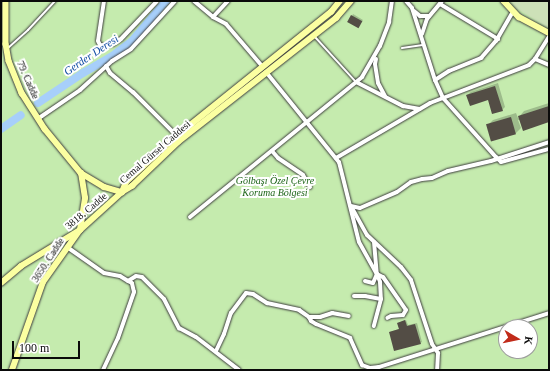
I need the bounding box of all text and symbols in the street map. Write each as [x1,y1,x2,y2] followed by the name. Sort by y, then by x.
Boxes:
[61,32,121,78] water label: Gerder Deresi
[14,59,42,101] street label: 79. Cadde
[117,118,193,186] street label: Cemal Gürsel Caddesi
[236,174,314,198] park label: Gölbaşı Özel Çevre Koruma Bölgesi
[63,190,109,232] street label: 3818. Cadde
[29,236,67,284] street label: 3650. Cadde
[498,319,538,359] north arrow
[14,333,82,359] scale bar
[522,336,535,346] text: K
[19,341,49,355] text: 100 m

